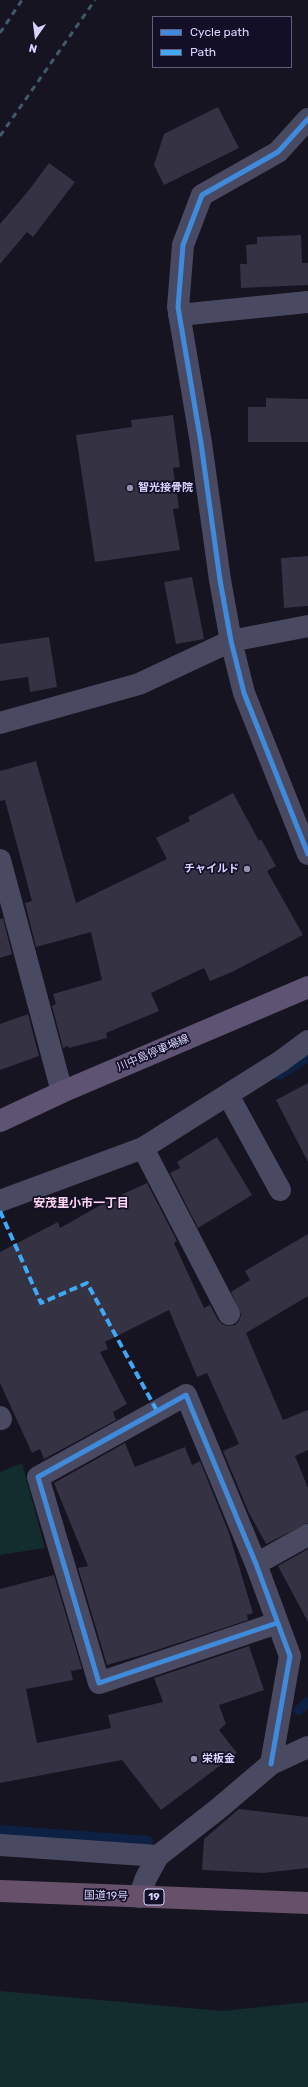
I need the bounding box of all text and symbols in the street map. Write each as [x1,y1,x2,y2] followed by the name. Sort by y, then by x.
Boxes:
[16,16,56,56] north arrow
[152,16,292,68] legend
[190,25,249,39] text: Cycle path
[28,41,38,55] text: N
[190,45,216,59] text: Path
[138,481,193,495] place label: 智光接骨院
[125,483,135,493] marker: 智光接骨院
[184,862,239,876] place label: チャイルド
[242,864,252,874] marker: チャイルド
[115,1032,191,1074] street label: 川中島停車場線
[33,1197,129,1211] district label: 安茂里小市一丁目
[202,1752,235,1766] place label: 栄板金
[189,1754,199,1764] marker: 栄板金
[84,1889,128,1903] street label: 国道19号
[144,1889,164,1905] road number: 19

